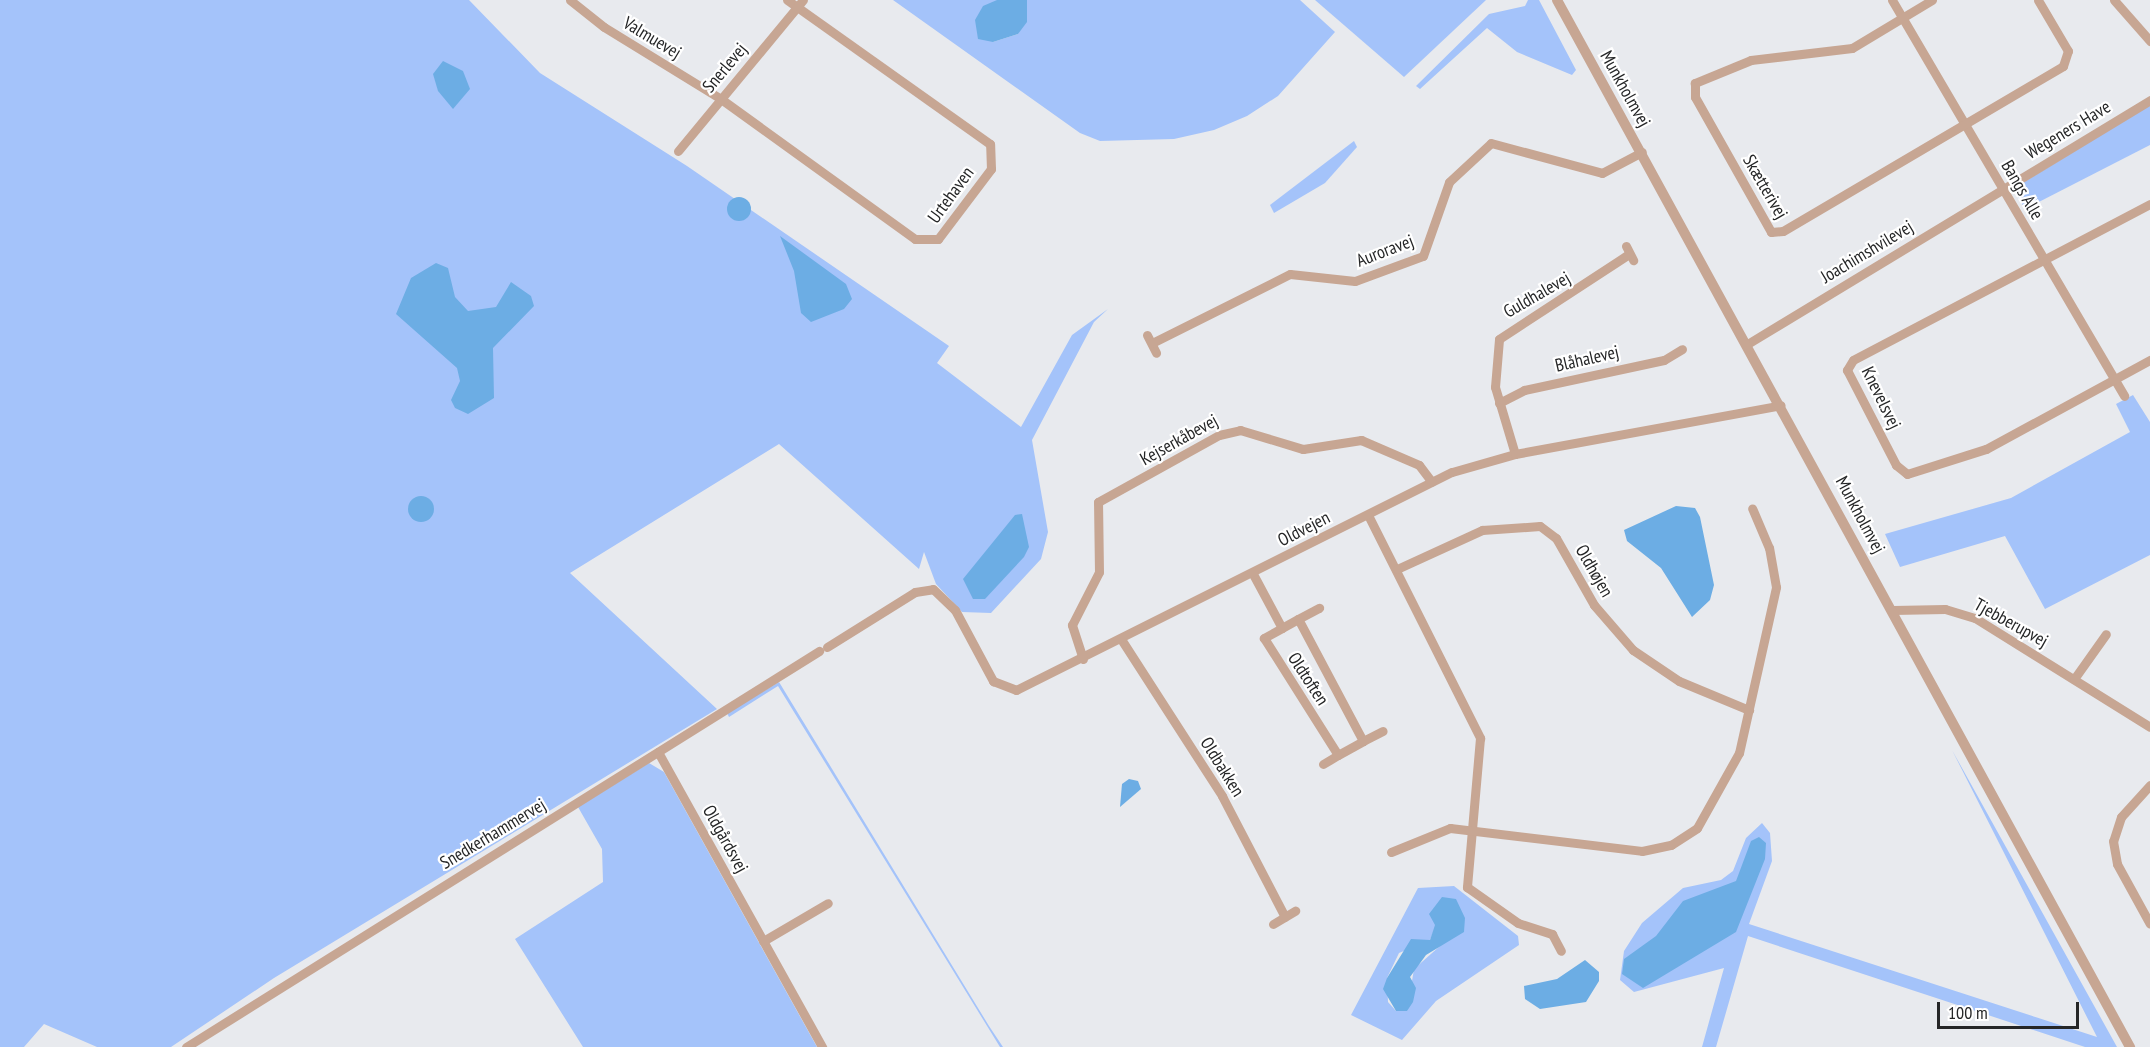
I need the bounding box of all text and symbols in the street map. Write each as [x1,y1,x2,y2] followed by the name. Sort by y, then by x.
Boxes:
[619,12,685,64] street label: Valmuevej
[698,39,752,97] street label: Snerlevej
[1595,47,1655,131] street label: Munkholmvej
[2022,96,2114,164] street label: Wegeners Have
[1738,151,1792,223] street label: Skætterivej
[1996,156,2048,224] street label: Bangs Alle
[923,163,979,227] street label: Urtehaven
[1817,216,1917,288] street label: Joachimshvilevej
[1353,230,1417,272] street label: Auroravej
[1500,267,1574,323] street label: Guldhalevej
[1553,341,1621,377] street label: Blåhalevej
[1857,363,1905,433] street label: Knevelsvej
[1136,410,1222,470] street label: Kejserkåbevej
[1831,473,1889,557] street label: Munkholmvej
[1274,507,1334,551] street label: Oldvejen
[1570,541,1618,601] street label: Oldhøjen
[1970,594,2052,652] street label: Tjebberupvej
[1283,648,1333,710] street label: Oldtoften
[1195,733,1249,801] street label: Oldbakken
[436,794,550,874] street label: Snedkerhammervej
[698,801,752,877] street label: Oldgårdsvej
[1940,990,2082,1028] scale bar
[1948,1001,1988,1024] text: 100 m

